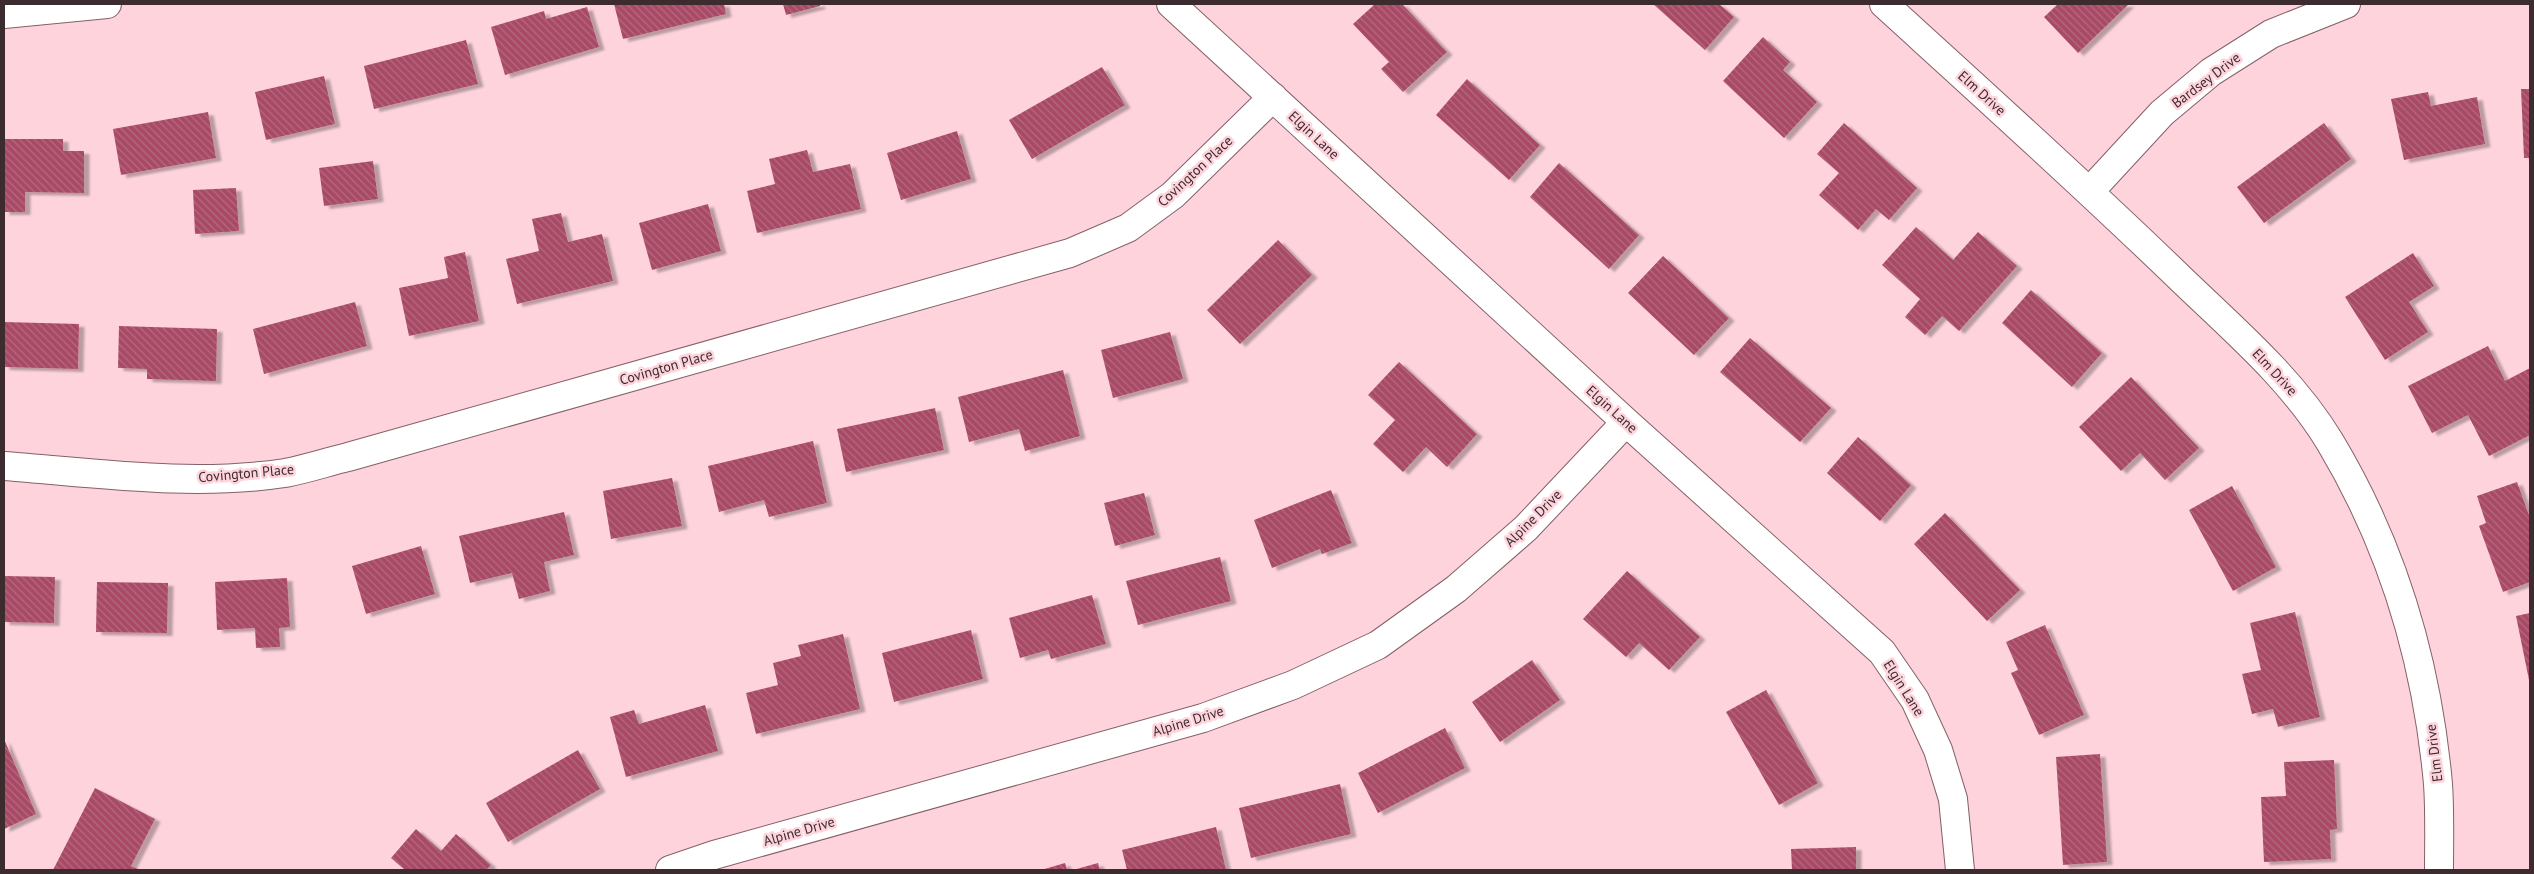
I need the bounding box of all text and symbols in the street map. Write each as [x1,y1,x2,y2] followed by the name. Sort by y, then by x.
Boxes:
[2168,48,2244,112] street label: Bardsey Drive
[1954,67,2010,119] street label: Elm Drive
[1285,107,1343,163] street label: Elgin Lane
[1154,132,1236,210] street label: Covington Place
[617,345,715,389] street label: Covington Place
[2249,345,2301,399] street label: Elm Drive
[1583,381,1641,437] street label: Elgin Lane
[197,460,295,486] street label: Covington Place
[1501,486,1565,550] street label: Alpine Drive
[1880,657,1928,719] street label: Elgin Lane
[1150,702,1226,740] street label: Alpine Drive
[2422,723,2446,783] street label: Elm Drive
[761,812,837,850] street label: Alpine Drive

